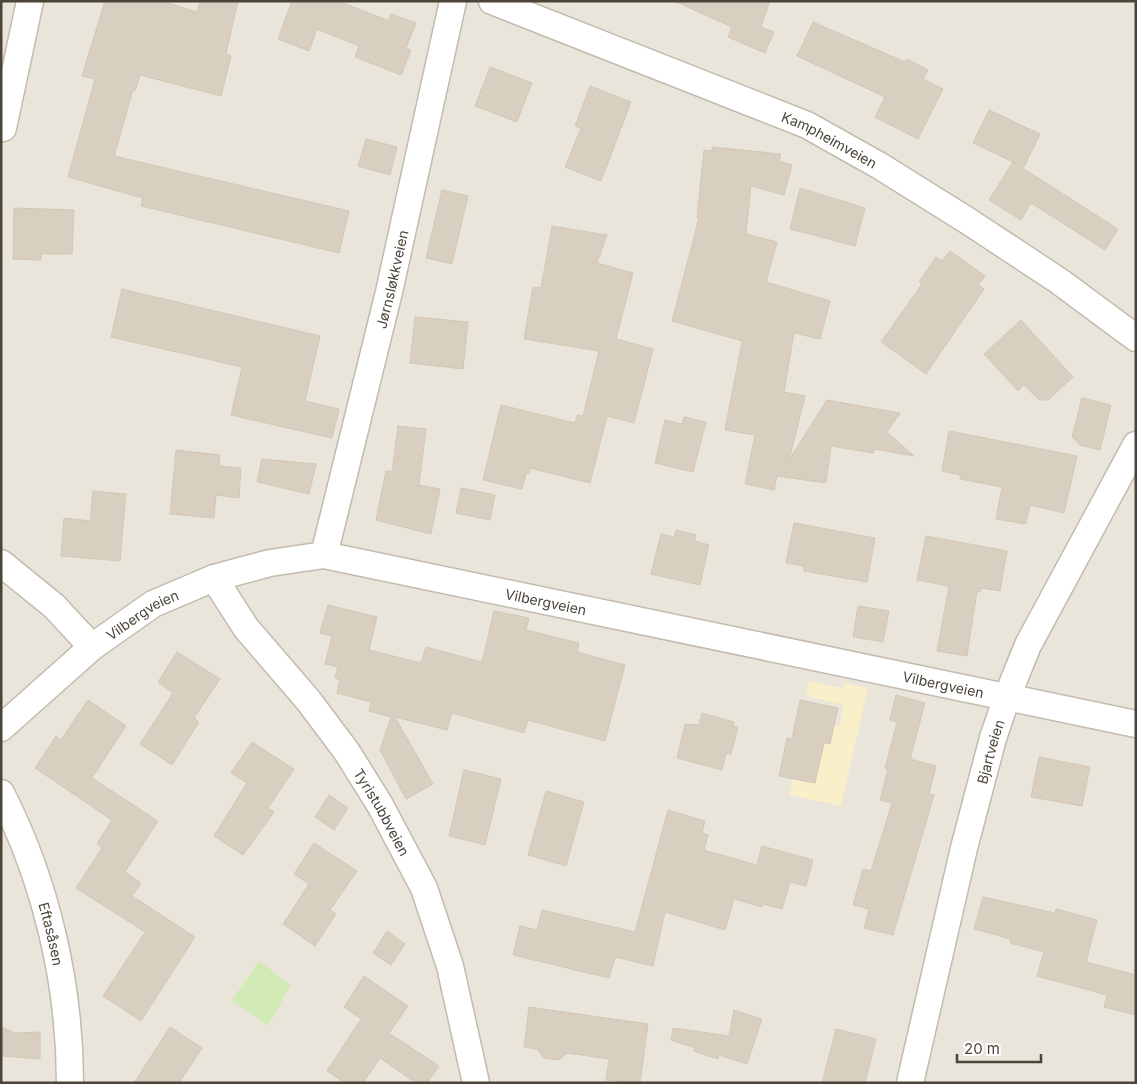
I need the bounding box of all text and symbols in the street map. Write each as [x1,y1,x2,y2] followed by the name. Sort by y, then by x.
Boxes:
[779,107,880,171] street label: Kampheimveien
[372,228,411,330] street label: Jørnsløkkveien
[504,584,588,618] street label: Vilbergveien
[103,586,181,643] street label: Vilbergveien
[901,667,985,701] street label: Vilbergveien
[973,717,1007,786] street label: Bjartveien
[351,765,414,858] street label: Tyristubbveien
[36,900,67,967] street label: Eftasåsen
[957,1032,1041,1064] scale bar
[964,1039,1000,1058] text: 20 m

